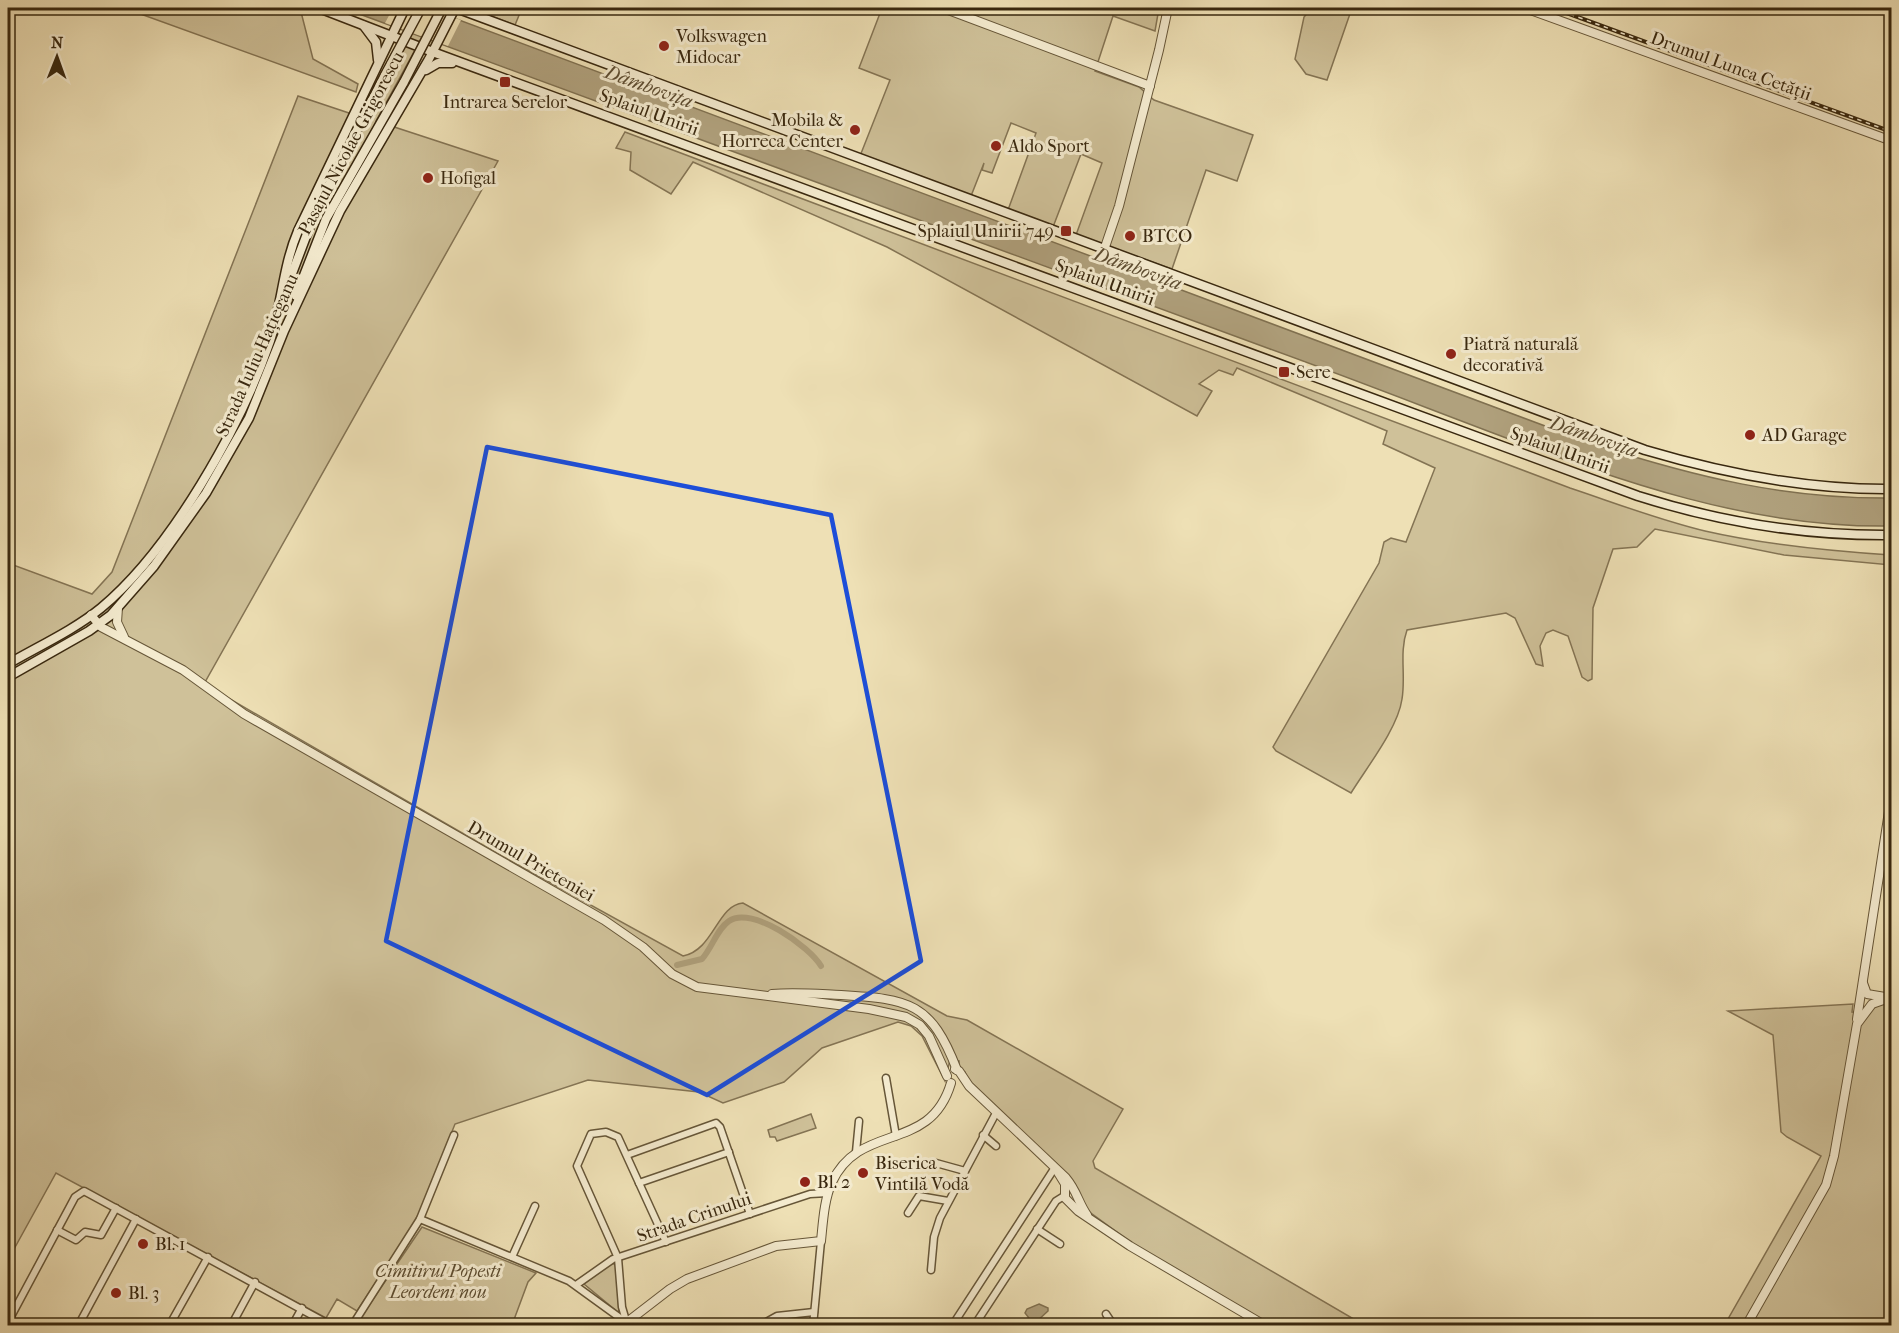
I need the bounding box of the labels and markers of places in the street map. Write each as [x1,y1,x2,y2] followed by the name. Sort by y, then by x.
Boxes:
[675,26,767,68] place label: Volkswagen Midocar
[657,39,671,53] marker: Volkswagen Midocar
[498,75,512,89] marker: Intrarea Serelor
[443,92,568,113] place label: Intrarea Serelor
[721,110,843,152] place label: Mobila & Horreca Center
[848,123,862,137] marker: Mobila & Horreca Center
[1007,136,1090,157] place label: Aldo Sport
[989,139,1003,153] marker: Aldo Sport
[440,168,496,189] place label: Hofigal
[421,171,435,185] marker: Hofigal
[917,221,1054,242] place label: Splaiul Unirii 749
[1059,224,1073,238] marker: Splaiul Unirii 749
[1142,226,1192,247] place label: BTCO
[1123,229,1137,243] marker: BTCO
[1463,334,1579,376] place label: Piatră naturală decorativă
[1444,347,1458,361] marker: Piatră naturală decorativă
[1296,362,1331,383] place label: Sere
[1277,365,1291,379] marker: Sere
[1761,425,1847,446] place label: AD Garage
[1743,428,1757,442] marker: AD Garage
[874,1153,970,1195] place label: Biserica Vintilă Vodă
[856,1166,870,1180] marker: Biserica Vintilă Vodă
[817,1172,850,1193] place label: Bl. 2
[798,1175,812,1189] marker: Bl. 2
[155,1234,185,1255] place label: Bl. 1
[136,1237,150,1251] marker: Bl. 1
[128,1283,159,1304] place label: Bl. 3
[109,1286,123,1300] marker: Bl. 3

